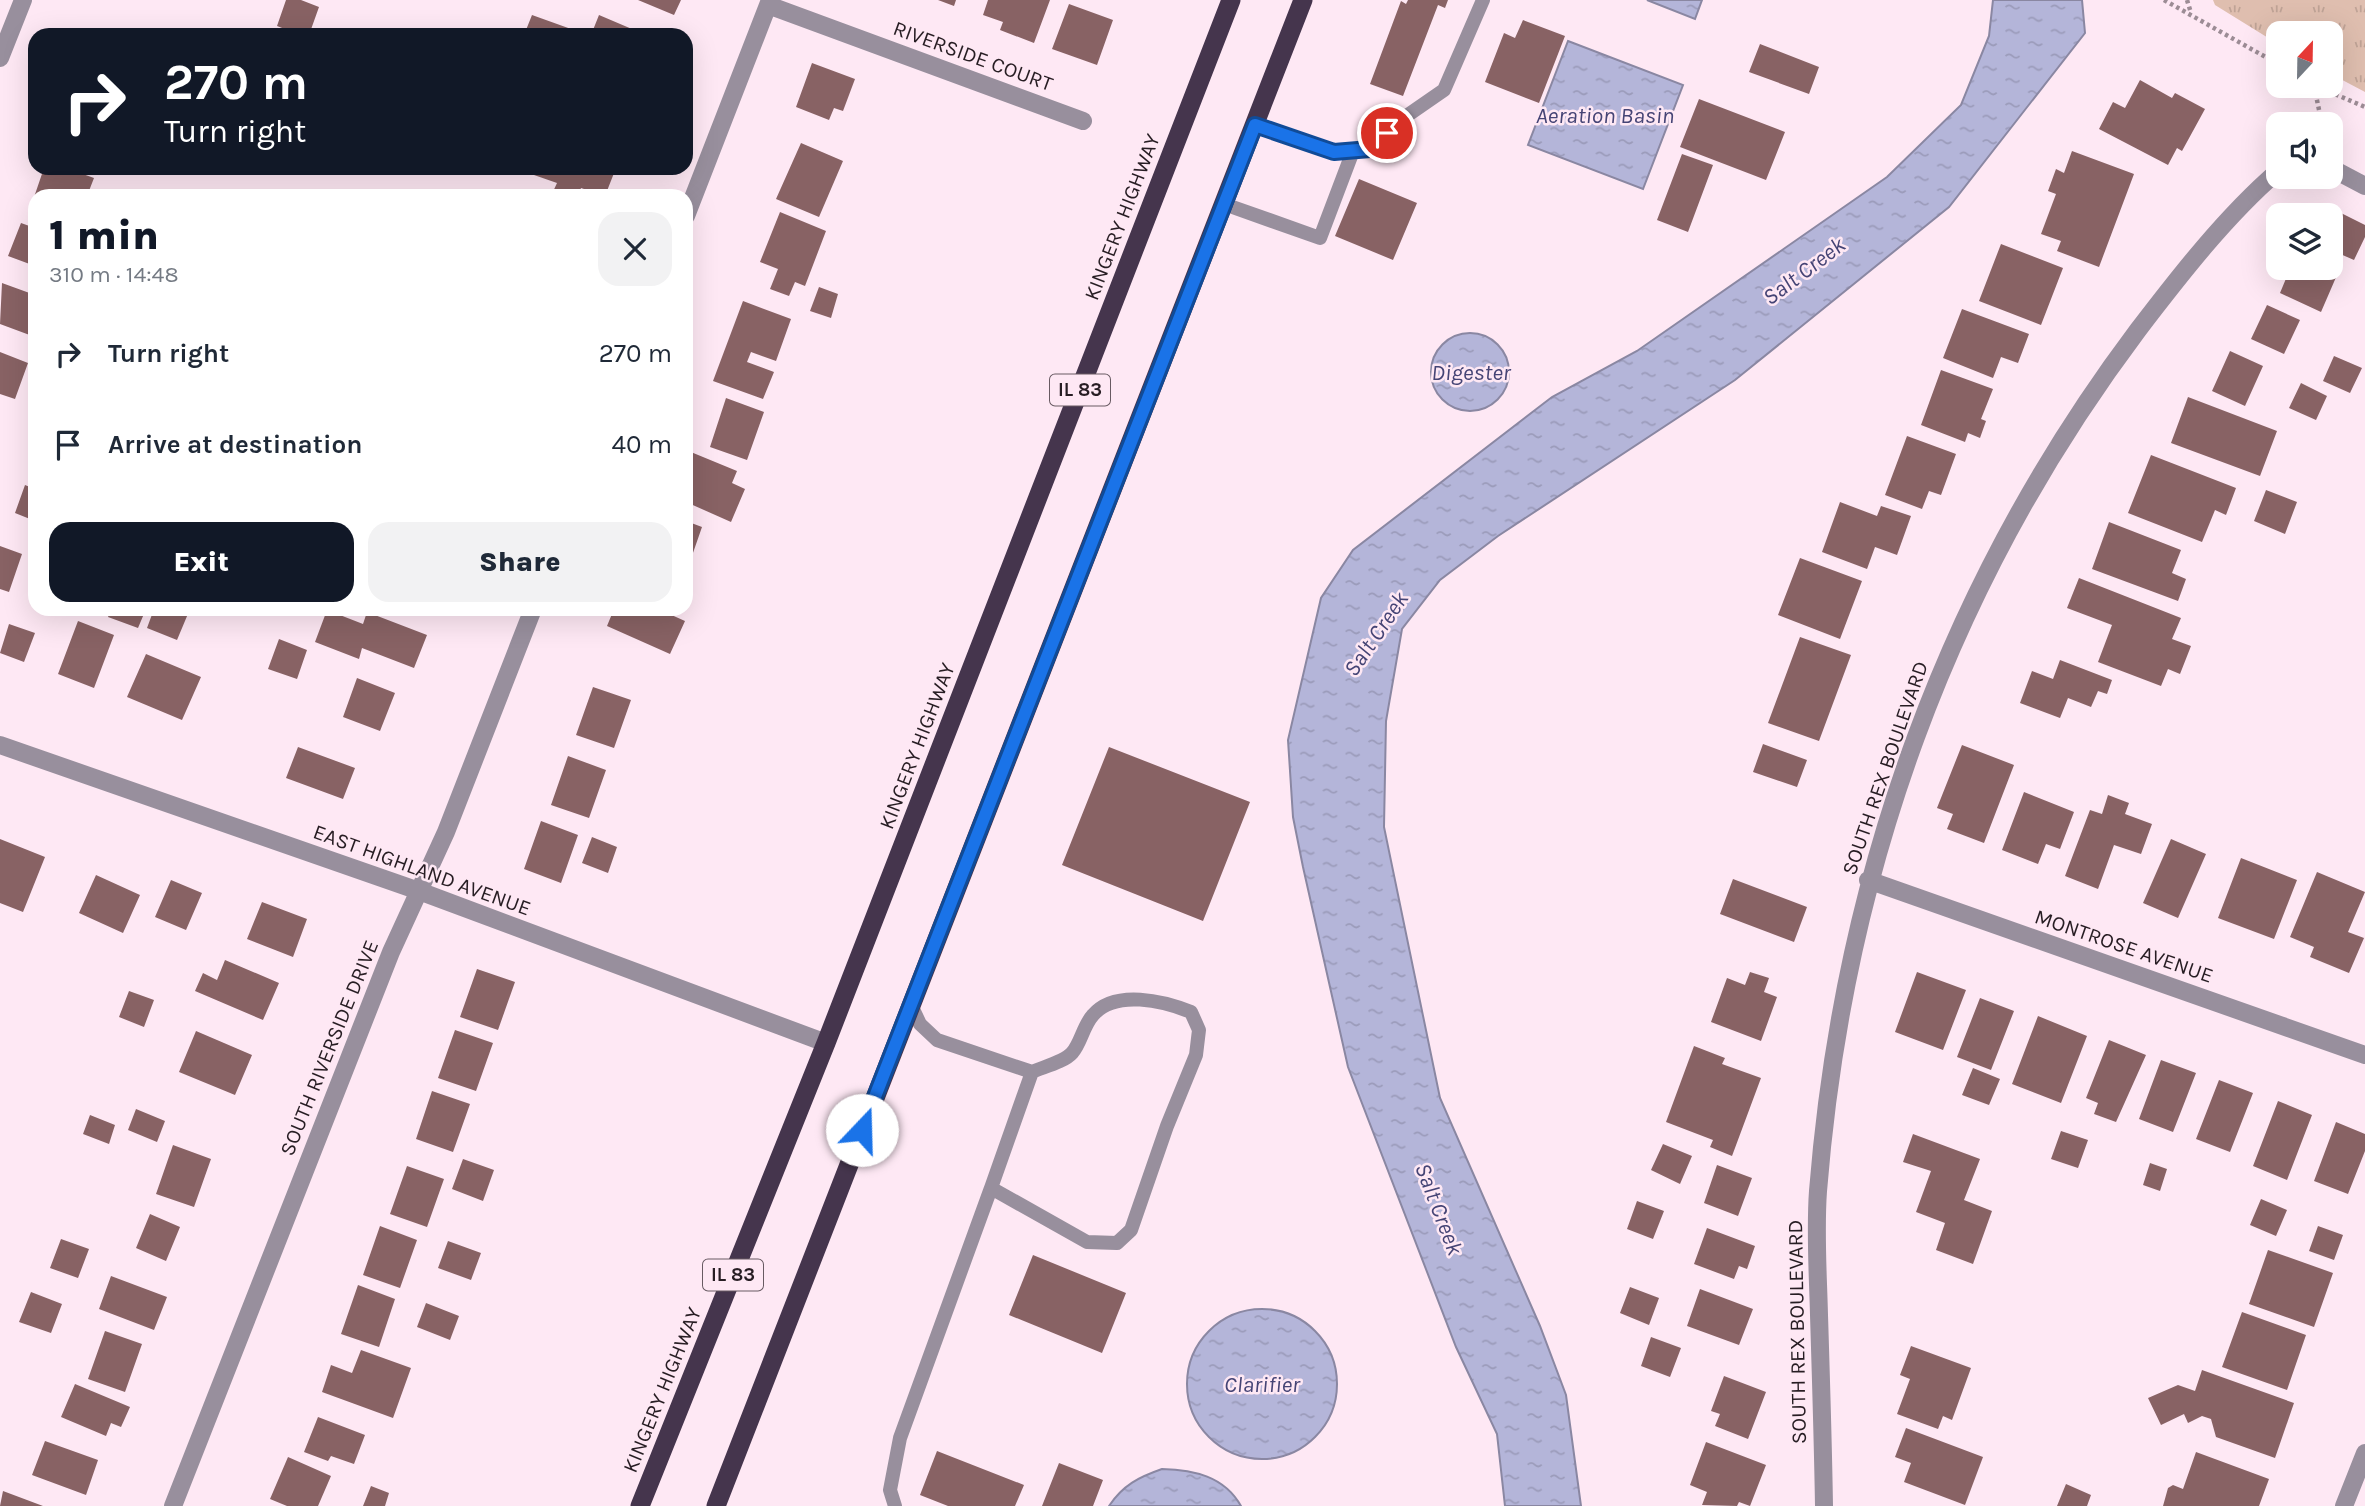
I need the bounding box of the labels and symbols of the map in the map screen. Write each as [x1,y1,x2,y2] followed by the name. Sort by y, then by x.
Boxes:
[890,16,1056,96] street label: RIVERSIDE COURT
[2266,21,2343,98] north arrow
[1536,102,1674,129] water label: Aeration Basin
[1357,103,1417,163] pin
[1079,130,1165,304] street label: KINGERY HIGHWAY
[1757,231,1851,311] water label: Salt Creek
[1431,359,1512,386] water label: Digester
[1050,374,1110,406] road number: IL 83
[1338,586,1414,681] water label: Salt Creek
[1837,658,1933,878] street label: SOUTH REX BOULEVARD
[874,659,960,833] street label: KINGERY HIGHWAY
[310,819,534,921] street label: EAST HIGHLAND AVENUE
[2032,904,2216,988] street label: MONTROSE AVENUE
[275,937,383,1159] street label: SOUTH RIVERSIDE DRIVE
[825,1093,899,1167] position arrow
[1409,1159,1469,1259] water label: Salt Creek
[1783,1220,1811,1444] street label: SOUTH REX BOULEVARD
[703,1260,763,1290] road number: IL 83
[618,1303,706,1476] street label: KINGERY HIGHWAY
[1224,1371,1301,1398] water label: Clarifier

